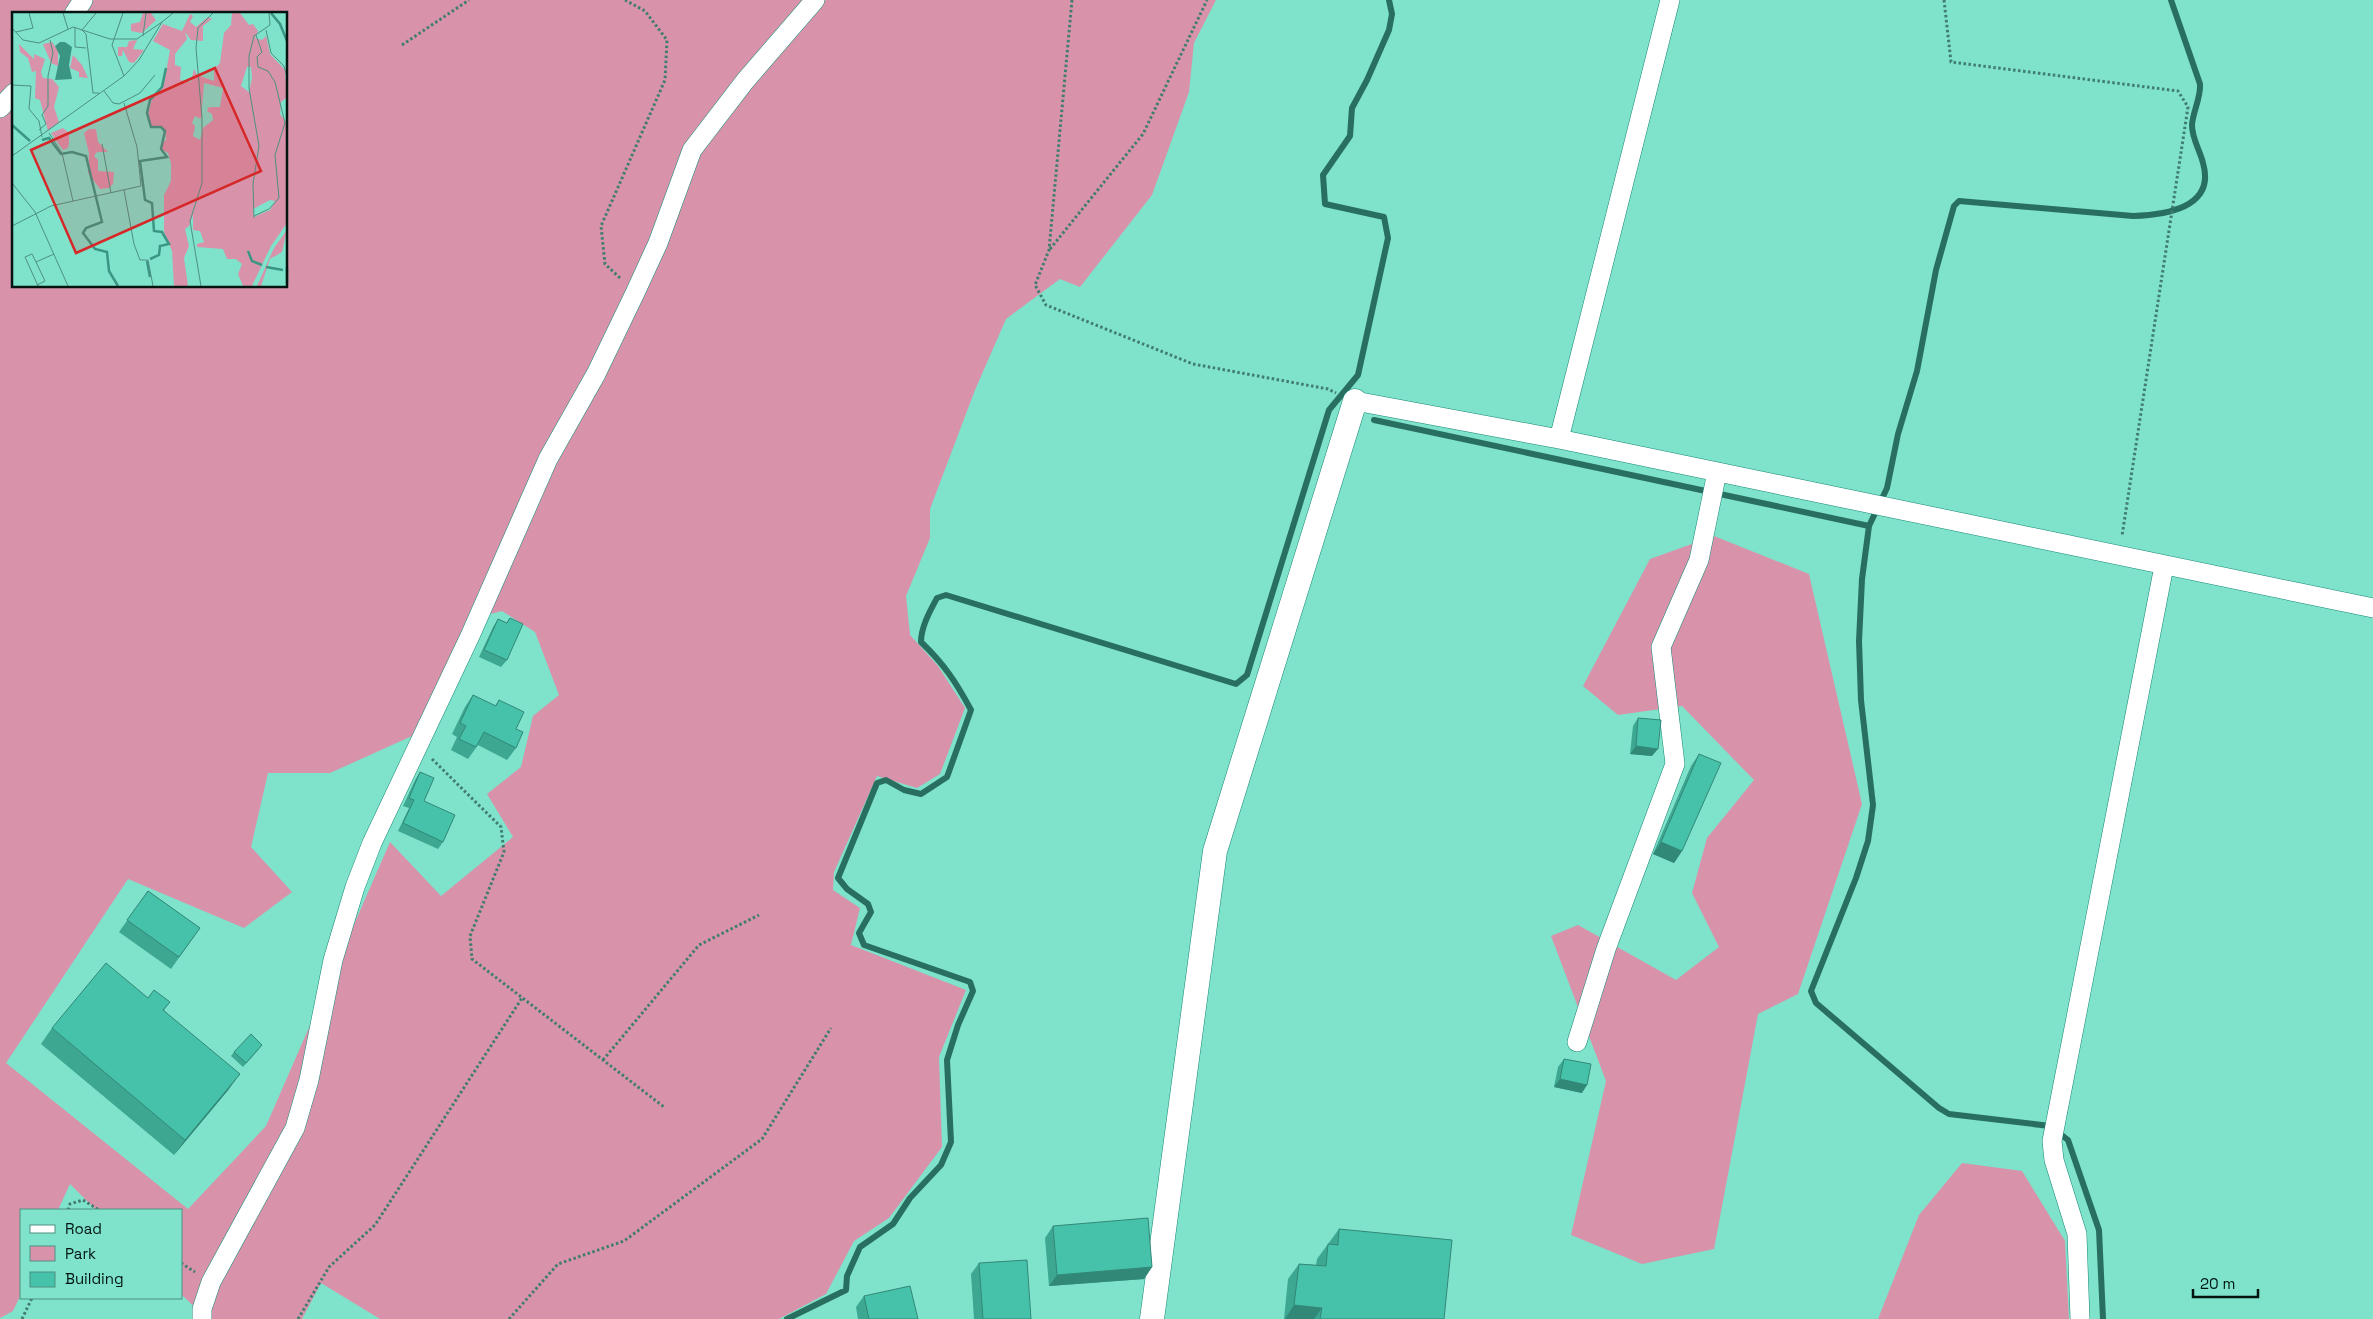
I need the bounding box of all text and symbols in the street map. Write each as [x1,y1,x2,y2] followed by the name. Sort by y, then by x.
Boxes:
[12,12,288,288] inset map
[20,1209,182,1299] legend
[65,1219,102,1238] text: Road
[65,1244,96,1263] text: Park
[2193,1266,2258,1298] scale bar
[65,1269,124,1288] text: Building
[2200,1274,2235,1293] text: 20 m

